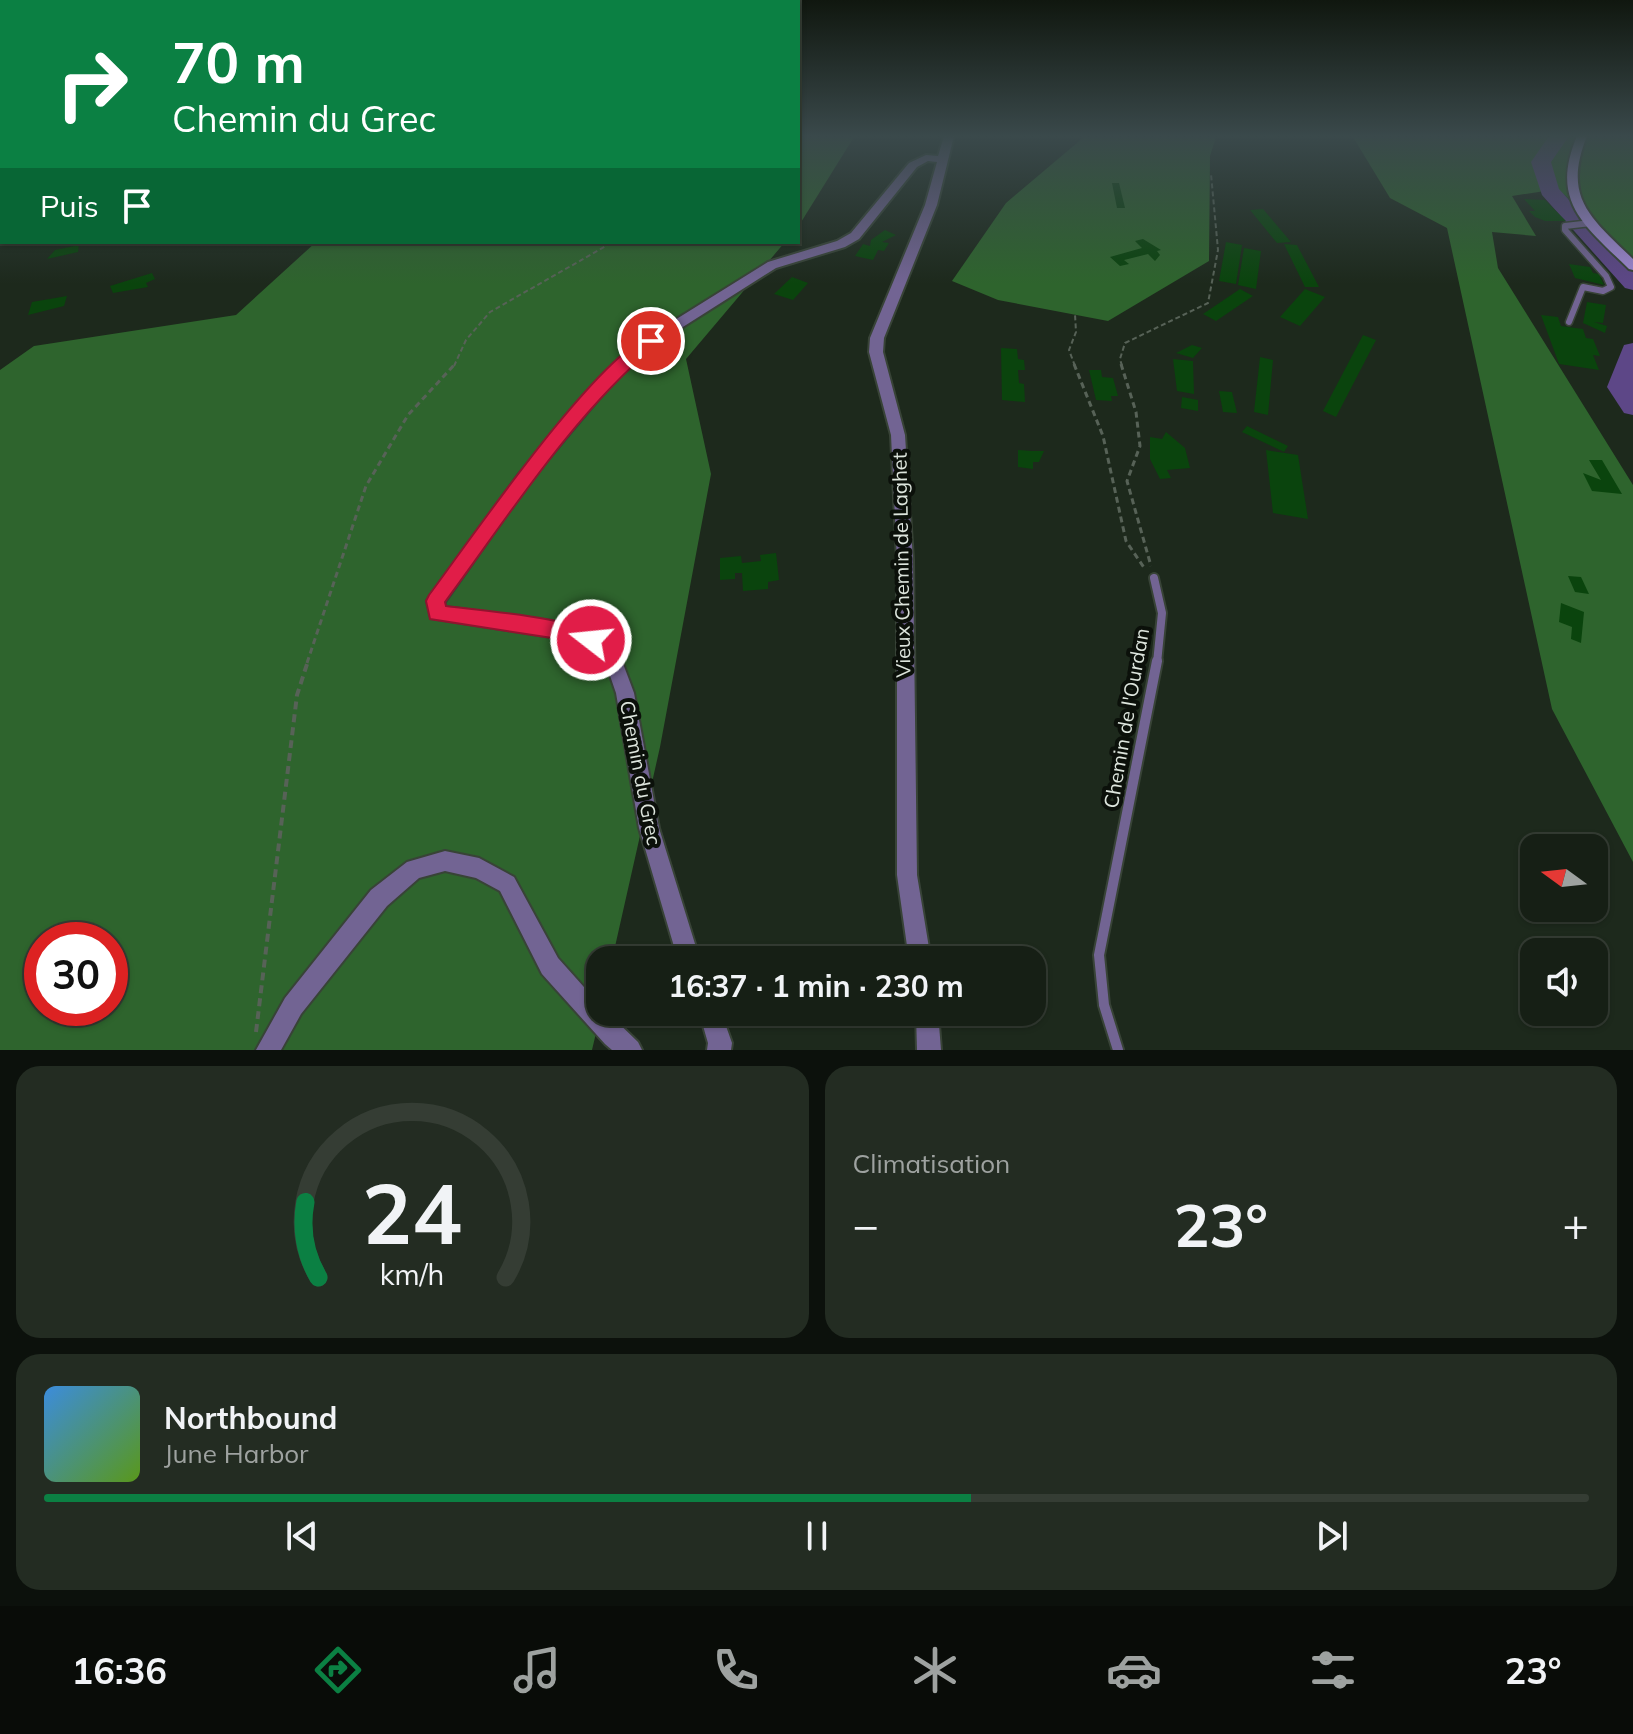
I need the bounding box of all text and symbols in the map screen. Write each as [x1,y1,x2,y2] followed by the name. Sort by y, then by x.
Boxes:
[172,27,305,97] text: 70 m
[40,32,144,136] icon: right
[172,96,436,141] text: Chemin du Grec
[115,184,159,228] icon: arrive
[40,187,99,225] text: Puis
[617,307,685,375] pin
[629,319,673,363] icon: arrive
[887,452,915,678] street label: Vieux Chemin de Laghet
[549,598,633,682] position arrow
[1098,626,1154,810] street label: Chemin de l'Ourdan
[615,699,667,848] street label: Chemin du Grec
[1520,834,1608,922] north arrow
[1520,834,1608,1026] map controls
[24,922,128,1026] speed limit sign: 30
[1520,938,1608,1026] button: sound
[668,967,964,1005] text: 16:37 · 1 min · 230 m
[853,1147,1010,1180] text: Climatisation
[362,1160,462,1265] text: 24
[1173,1187,1268,1262] text: 23°
[853,1197,879,1252] text: −
[1563,1197,1589,1252] text: +
[380,1256,445,1292] text: km/h
[164,1399,337,1437] text: Northbound
[164,1437,309,1470] text: June Harbor
[280,1514,324,1558] icon: previous
[795,1514,839,1558] icon: pause
[1310,1514,1354,1558] icon: next
[310,1642,366,1698] icon: directions
[509,1642,565,1698] icon: music
[708,1642,764,1698] icon: phone
[907,1642,963,1698] icon: climate
[1106,1642,1162,1698] icon: car
[1305,1642,1361,1698] icon: filters
[72,1648,167,1693] text: 16:36
[1505,1648,1561,1693] text: 23°

